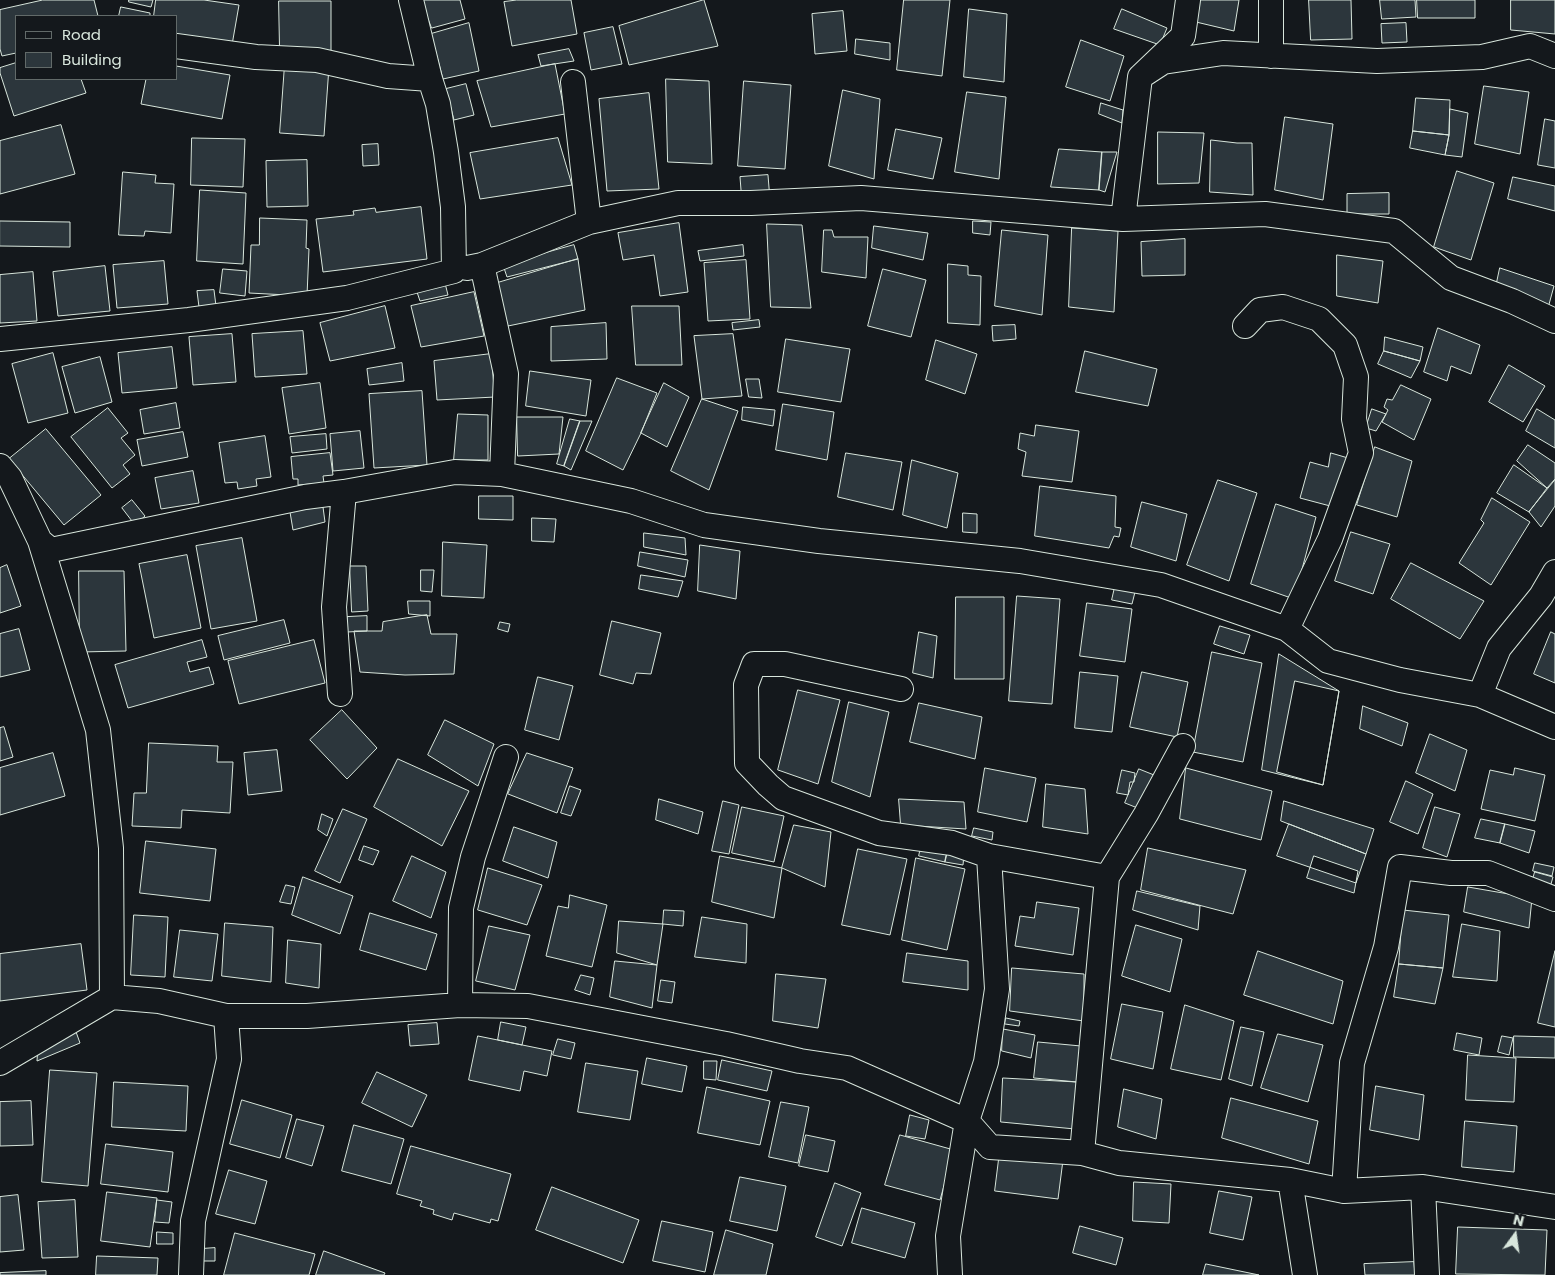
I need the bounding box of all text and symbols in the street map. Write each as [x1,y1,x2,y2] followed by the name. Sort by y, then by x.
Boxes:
[15,15,178,80] legend
[62,24,101,45] text: Road
[62,49,122,70] text: Building
[1511,1209,1526,1231] text: N
[1490,1210,1540,1260] north arrow

